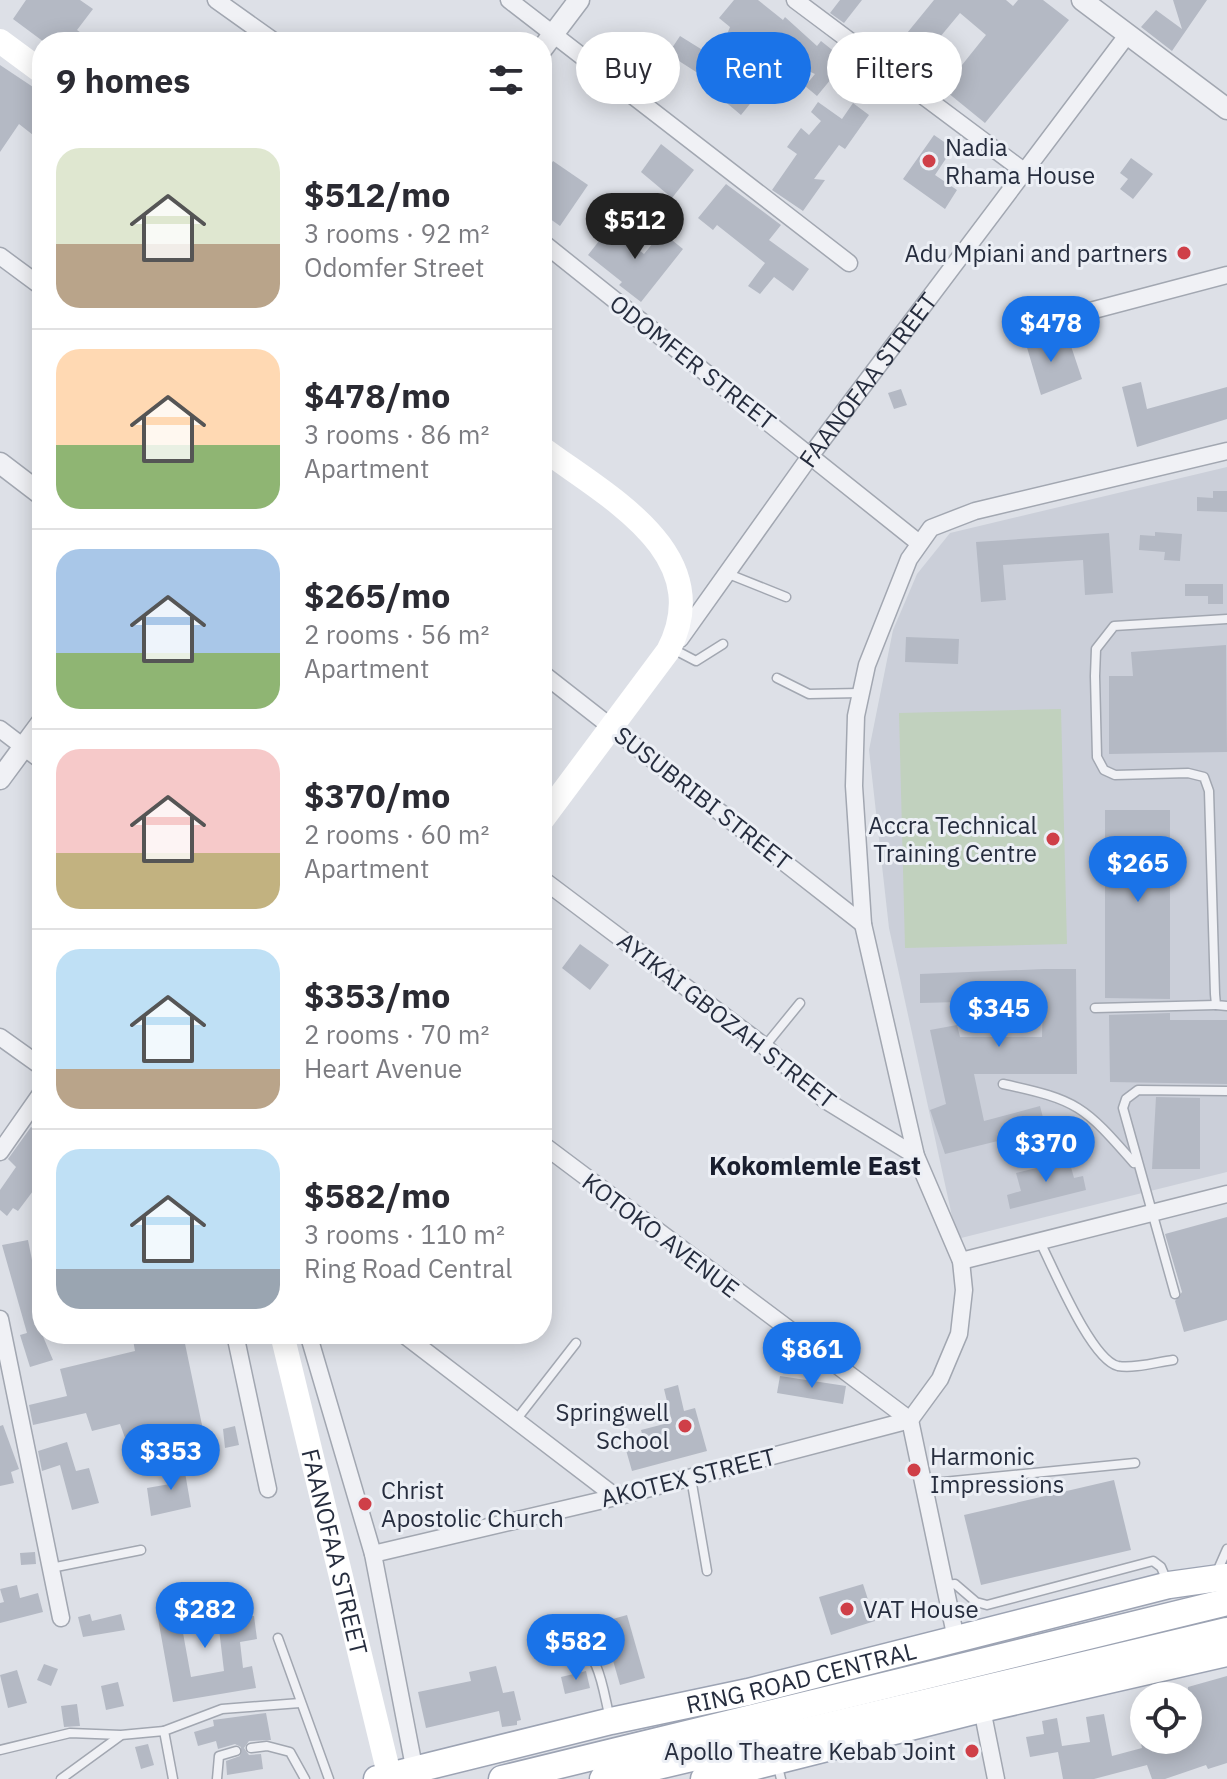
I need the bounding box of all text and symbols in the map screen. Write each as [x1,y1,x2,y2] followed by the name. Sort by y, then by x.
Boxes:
[576,32,680,104] chip: Buy
[696,32,811,104] chip: Rent
[827,32,962,104] chip: Filters
[56,58,191,102] text: 9 homes
[484,58,528,102] icon: filters
[945,131,1095,191] place label: Nadia Rhama House
[920,152,938,170] marker: Nadia Rhama House
[304,172,451,216] text: $512/mo
[120,180,216,276] icon: home
[588,193,682,261] pin: $512
[604,202,666,236] text: $512
[304,216,489,250] text: 3 rooms · 92 m²
[904,237,1168,269] place label: Adu Mpiani and partners
[1175,244,1193,262] marker: Adu Mpiani and partners
[304,250,484,284] text: Odomfer Street
[791,286,944,474] street label: FAANOFAA STREET
[603,287,783,437] street label: ODOMFER STREET
[1004,296,1098,364] pin: $478
[1020,305,1082,339] text: $478
[304,373,451,417] text: $478/mo
[120,381,216,477] icon: home
[304,417,489,451] text: 3 rooms · 86 m²
[304,451,429,485] text: Apartment
[304,573,451,617] text: $265/mo
[120,581,216,677] icon: home
[304,617,489,651] text: 2 rooms · 56 m²
[304,651,429,685] text: Apartment
[608,719,798,877] street label: SUSUBRIBI STREET
[304,773,451,817] text: $370/mo
[120,781,216,877] icon: home
[868,809,1037,869] place label: Accra Technical Training Centre
[304,817,489,851] text: 2 rooms · 60 m²
[1044,830,1062,848] marker: Accra Technical Training Centre
[1091,836,1185,904] pin: $265
[1107,845,1169,879] text: $265
[304,851,429,885] text: Apartment
[611,925,843,1116] street label: AYIKAI GBOZAH STREET
[304,973,451,1017] text: $353/mo
[120,981,216,1077] icon: home
[952,981,1046,1049] pin: $345
[968,990,1030,1024] text: $345
[304,1017,489,1051] text: 2 rooms · 70 m²
[304,1051,462,1085] text: Heart Avenue
[999,1116,1093,1184] pin: $370
[1015,1125,1077,1159] text: $370
[709,1148,921,1182] district label: Kokomlemle East
[576,1165,746,1305] street label: KOTOKO AVENUE
[304,1173,451,1217] text: $582/mo
[120,1181,216,1277] icon: home
[304,1217,505,1251] text: 3 rooms · 110 m²
[304,1251,512,1285] text: Ring Road Central
[765,1322,859,1390] pin: $861
[781,1331,843,1365] text: $861
[556,1396,669,1456] place label: Springwell School
[676,1417,694,1435] marker: Springwell School
[124,1424,218,1492] pin: $353
[140,1433,202,1467] text: $353
[597,1440,779,1514] street label: AKOTEX STREET
[930,1440,1064,1500] place label: Harmonic Impressions
[294,1445,375,1658] street label: FAANOFAA STREET
[905,1461,923,1479] marker: Harmonic Impressions
[381,1474,564,1534] place label: Christ Apostolic Church
[356,1495,374,1513] marker: Christ Apostolic Church
[158,1582,252,1650] pin: $282
[174,1591,236,1625] text: $282
[863,1593,979,1625] place label: VAT House
[838,1600,856,1618] marker: VAT House
[529,1614,623,1682] pin: $582
[545,1623,607,1657] text: $582
[683,1634,919,1721] street label: RING ROAD CENTRAL
[1130,1682,1202,1754] map controls
[1130,1682,1202,1754] button: locate
[664,1735,956,1767] place label: Apollo Theatre Kebab Joint
[963,1742,981,1760] marker: Apollo Theatre Kebab Joint

